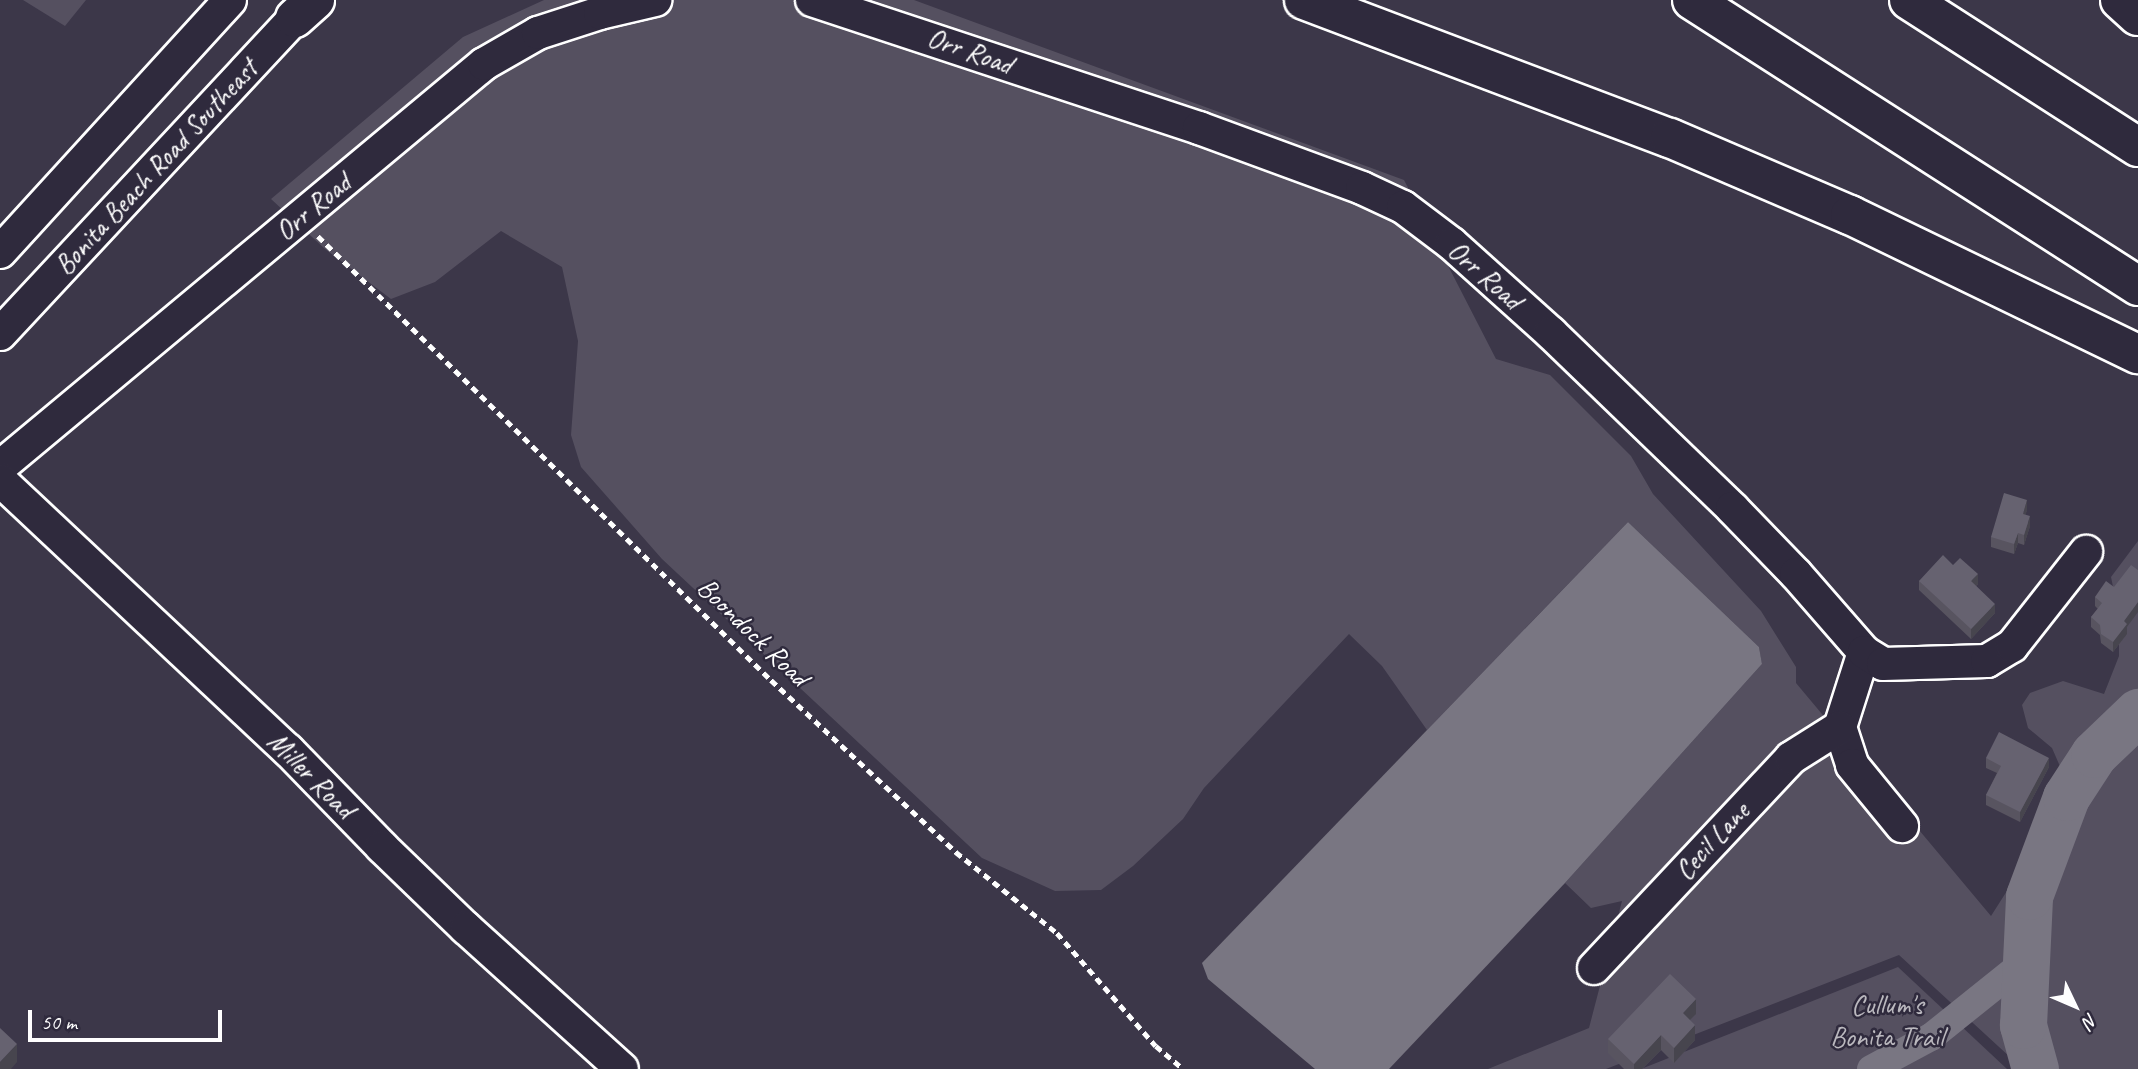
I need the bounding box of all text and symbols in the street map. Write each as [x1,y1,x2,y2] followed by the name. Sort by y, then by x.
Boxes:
[923,21,1017,81] street label: Orr Road
[47,52,265,282] street label: Bonita Beach Road Southeast
[269,166,357,248] street label: Orr Road
[1441,234,1529,316] street label: Orr Road
[690,571,816,693] street label: Boondock Road
[261,725,361,825] street label: Miller Road
[1667,795,1757,887] street label: Cecil Lane
[2040,971,2110,1041] north arrow
[1831,988,1943,1054] park label: Cullum's Bonita Trail
[32,996,226,1040] scale bar
[2077,1008,2103,1033] text: N
[41,1009,77,1035] text: 50 m

